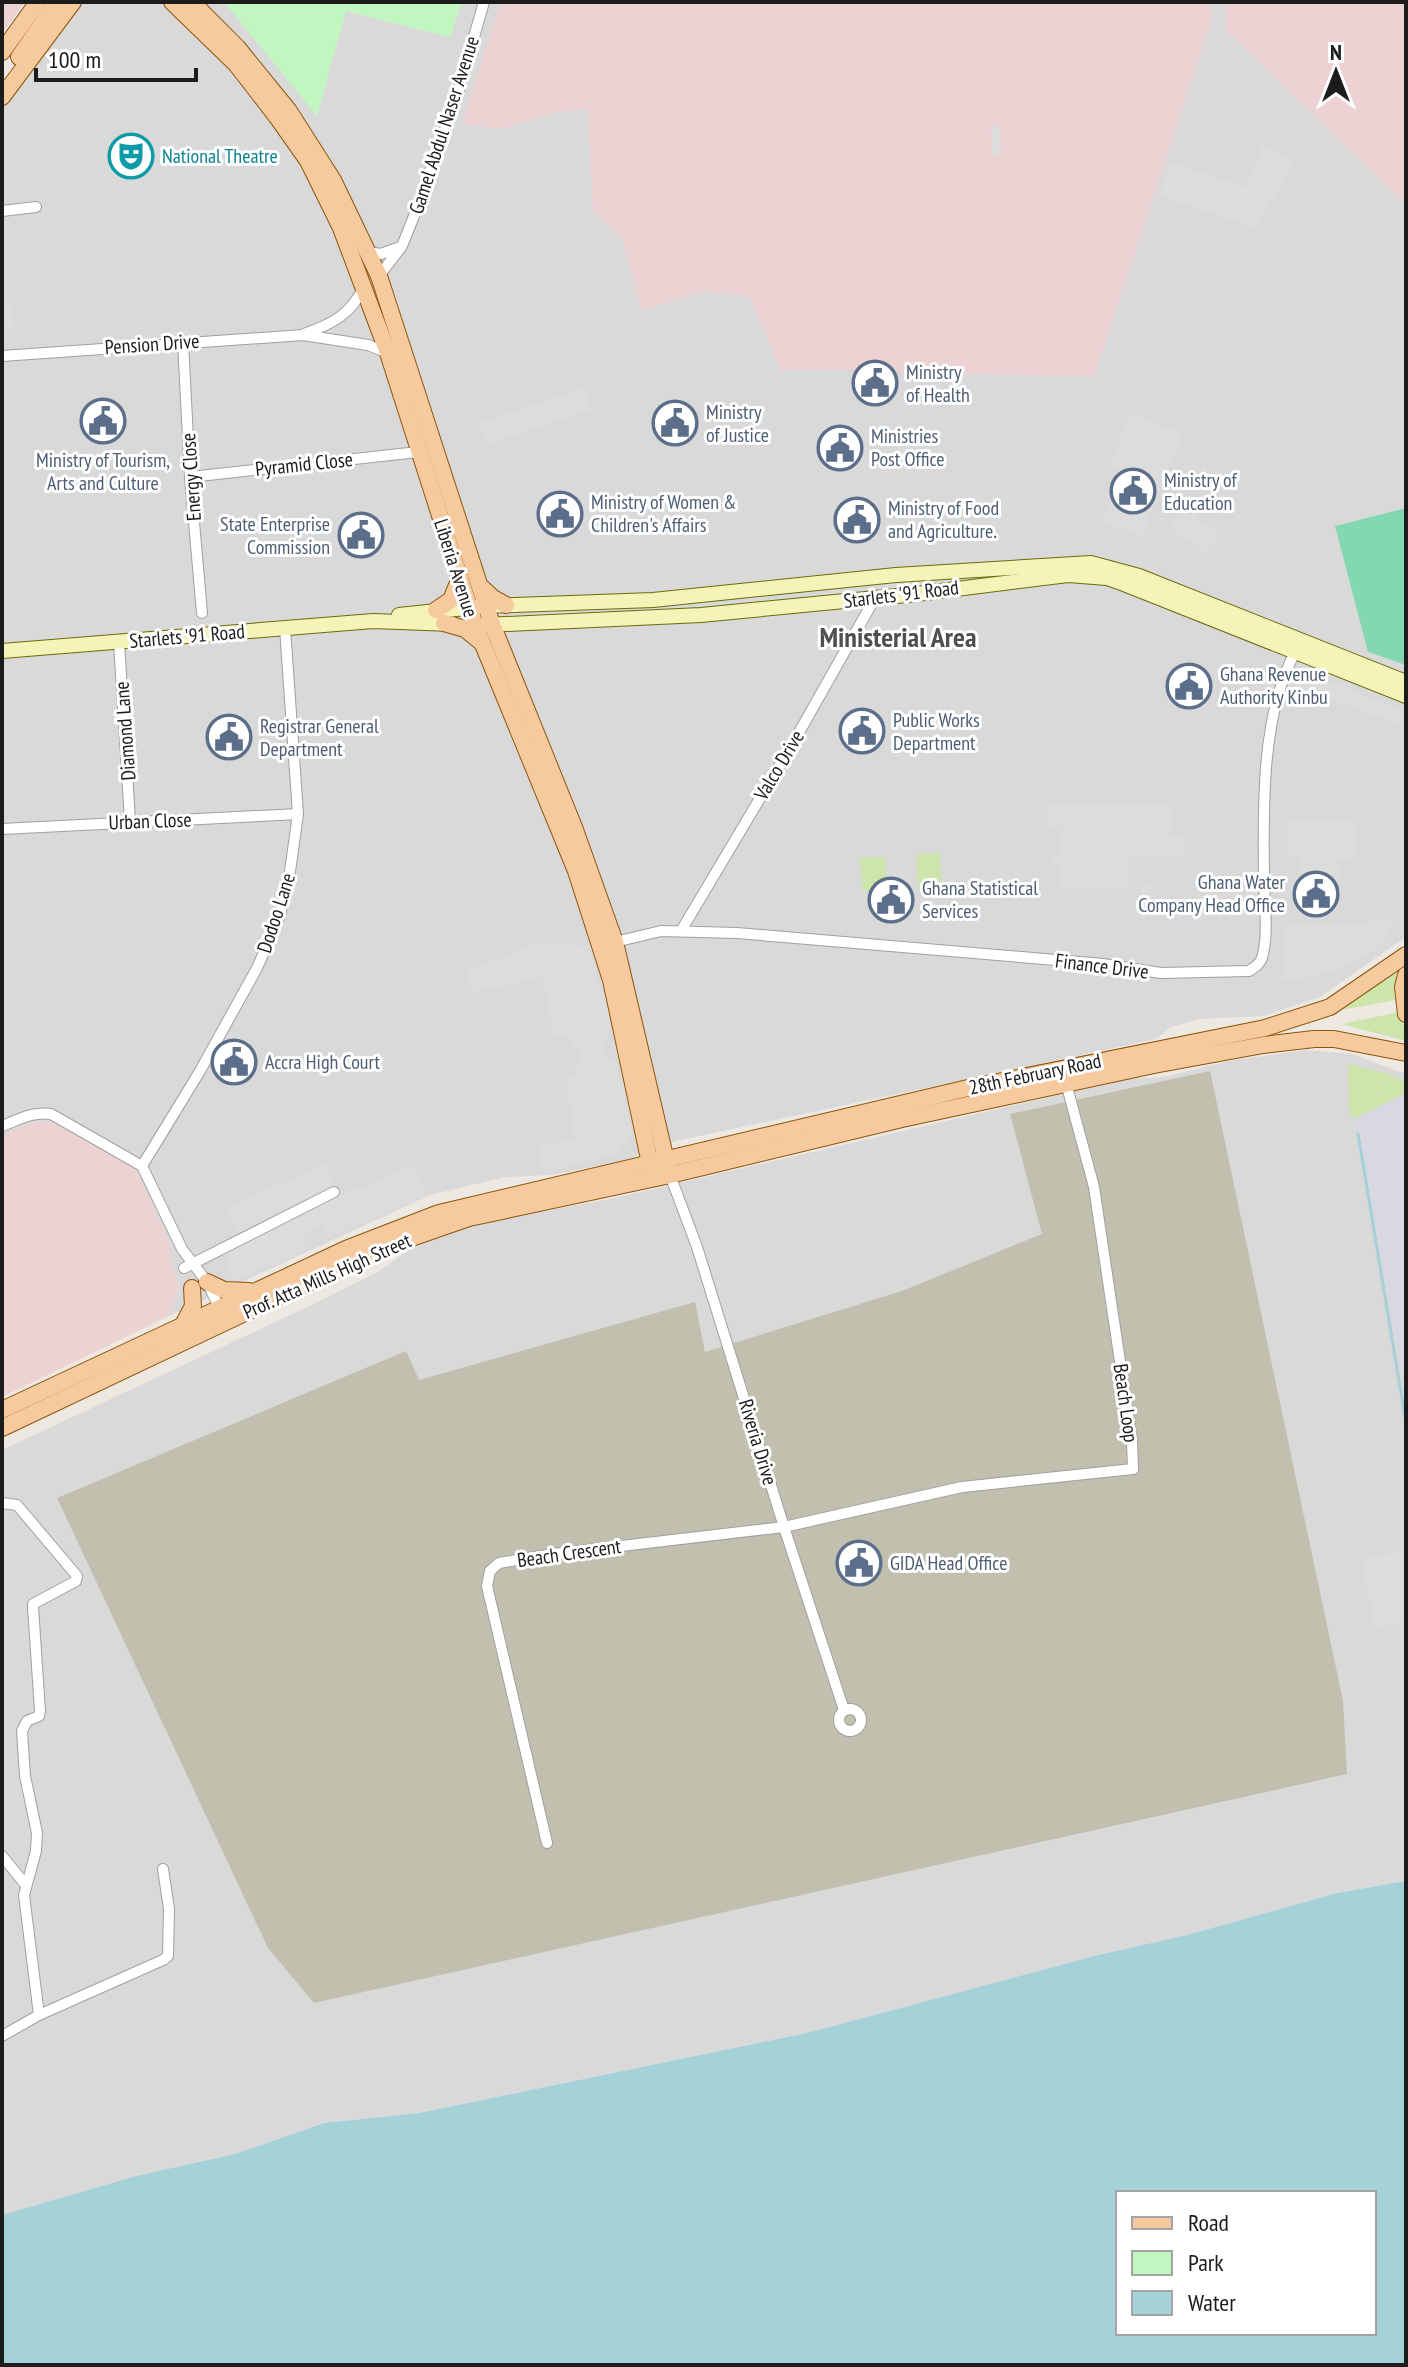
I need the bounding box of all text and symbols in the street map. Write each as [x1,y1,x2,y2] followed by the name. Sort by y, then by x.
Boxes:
[36,32,196,82] scale bar
[1296,32,1376,112] north arrow
[403,33,485,217] street label: Gamel Abdul Naser Avenue
[1330,38,1342,66] text: N
[48,44,101,75] text: 100 m
[107,132,155,180] theatre icon: National Theatre
[162,143,278,169] place label: National Theatre
[104,328,200,360] street label: Pension Drive
[851,359,899,407] public building icon: Ministry of Health
[906,359,970,408] place label: Ministry of Health
[79,397,127,445] public building icon: Ministry of Tourism, Arts and Culture
[651,399,699,447] public building icon: Ministry of Justice
[706,399,769,448] place label: Ministry of Justice
[871,423,944,472] place label: Ministries Post Office
[816,424,864,472] public building icon: Ministries Post Office
[175,432,207,522] street label: Energy Close
[254,446,354,482] street label: Pyramid Close
[36,447,170,496] place label: Ministry of Tourism, Arts and Culture
[1109,467,1157,515] public building icon: Ministry of Education
[1164,467,1238,516] place label: Ministry of Education
[591,489,736,538] place label: Ministry of Women & Children's Affairs
[536,490,584,538] public building icon: Ministry of Women & Children's Affairs
[888,495,999,544] place label: Ministry of Food and Agriculture.
[833,496,881,544] public building icon: Ministry of Food and Agriculture.
[220,511,330,560] place label: State Enterprise Commission
[337,511,385,559] public building icon: State Enterprise Commission
[428,516,484,620] street label: Liberia Avenue
[842,574,960,614] street label: Starlets '91 Road
[128,618,246,654] street label: Starlets '91 Road
[819,618,977,655] district label: Ministerial Area
[1220,661,1328,710] place label: Ghana Revenue Authority Kinbu
[1165,662,1213,710] public building icon: Ghana Revenue Authority Kinbu
[109,681,141,781] street label: Diamond Lane
[838,707,886,755] public building icon: Public Works Department
[893,707,980,756] place label: Public Works Department
[205,713,253,761] public building icon: Registrar General Department
[260,713,379,762] place label: Registrar General Department
[747,725,810,806] street label: Valco Drive
[108,807,192,835] street label: Urban Close
[1138,869,1286,918] place label: Ghana Water Company Head Office
[251,870,301,956] street label: Dodoo Lane
[1292,870,1340,918] public building icon: Ghana Water Company Head Office
[922,875,1038,924] place label: Ghana Statistical Services
[867,876,915,924] public building icon: Ghana Statistical Services
[1054,947,1150,985] street label: Finance Drive
[210,1038,258,1086] public building icon: Accra High Court
[966,1047,1104,1101] street label: 28th February Road
[265,1049,380,1075] place label: Accra High Court
[239,1227,416,1325] street label: Prof. Atta Mills High Street
[1108,1362,1144,1444] street label: Beach Loop
[733,1396,783,1488] street label: Riveria Drive
[515,1533,623,1573] street label: Beach Crescent
[835,1539,883,1587] public building icon: GIDA Head Office
[890,1550,1007,1576] place label: GIDA Head Office
[1116,2191,1376,2335] legend
[1188,2207,1229,2238] text: Road
[1188,2247,1224,2278] text: Park
[1188,2287,1236,2318] text: Water

